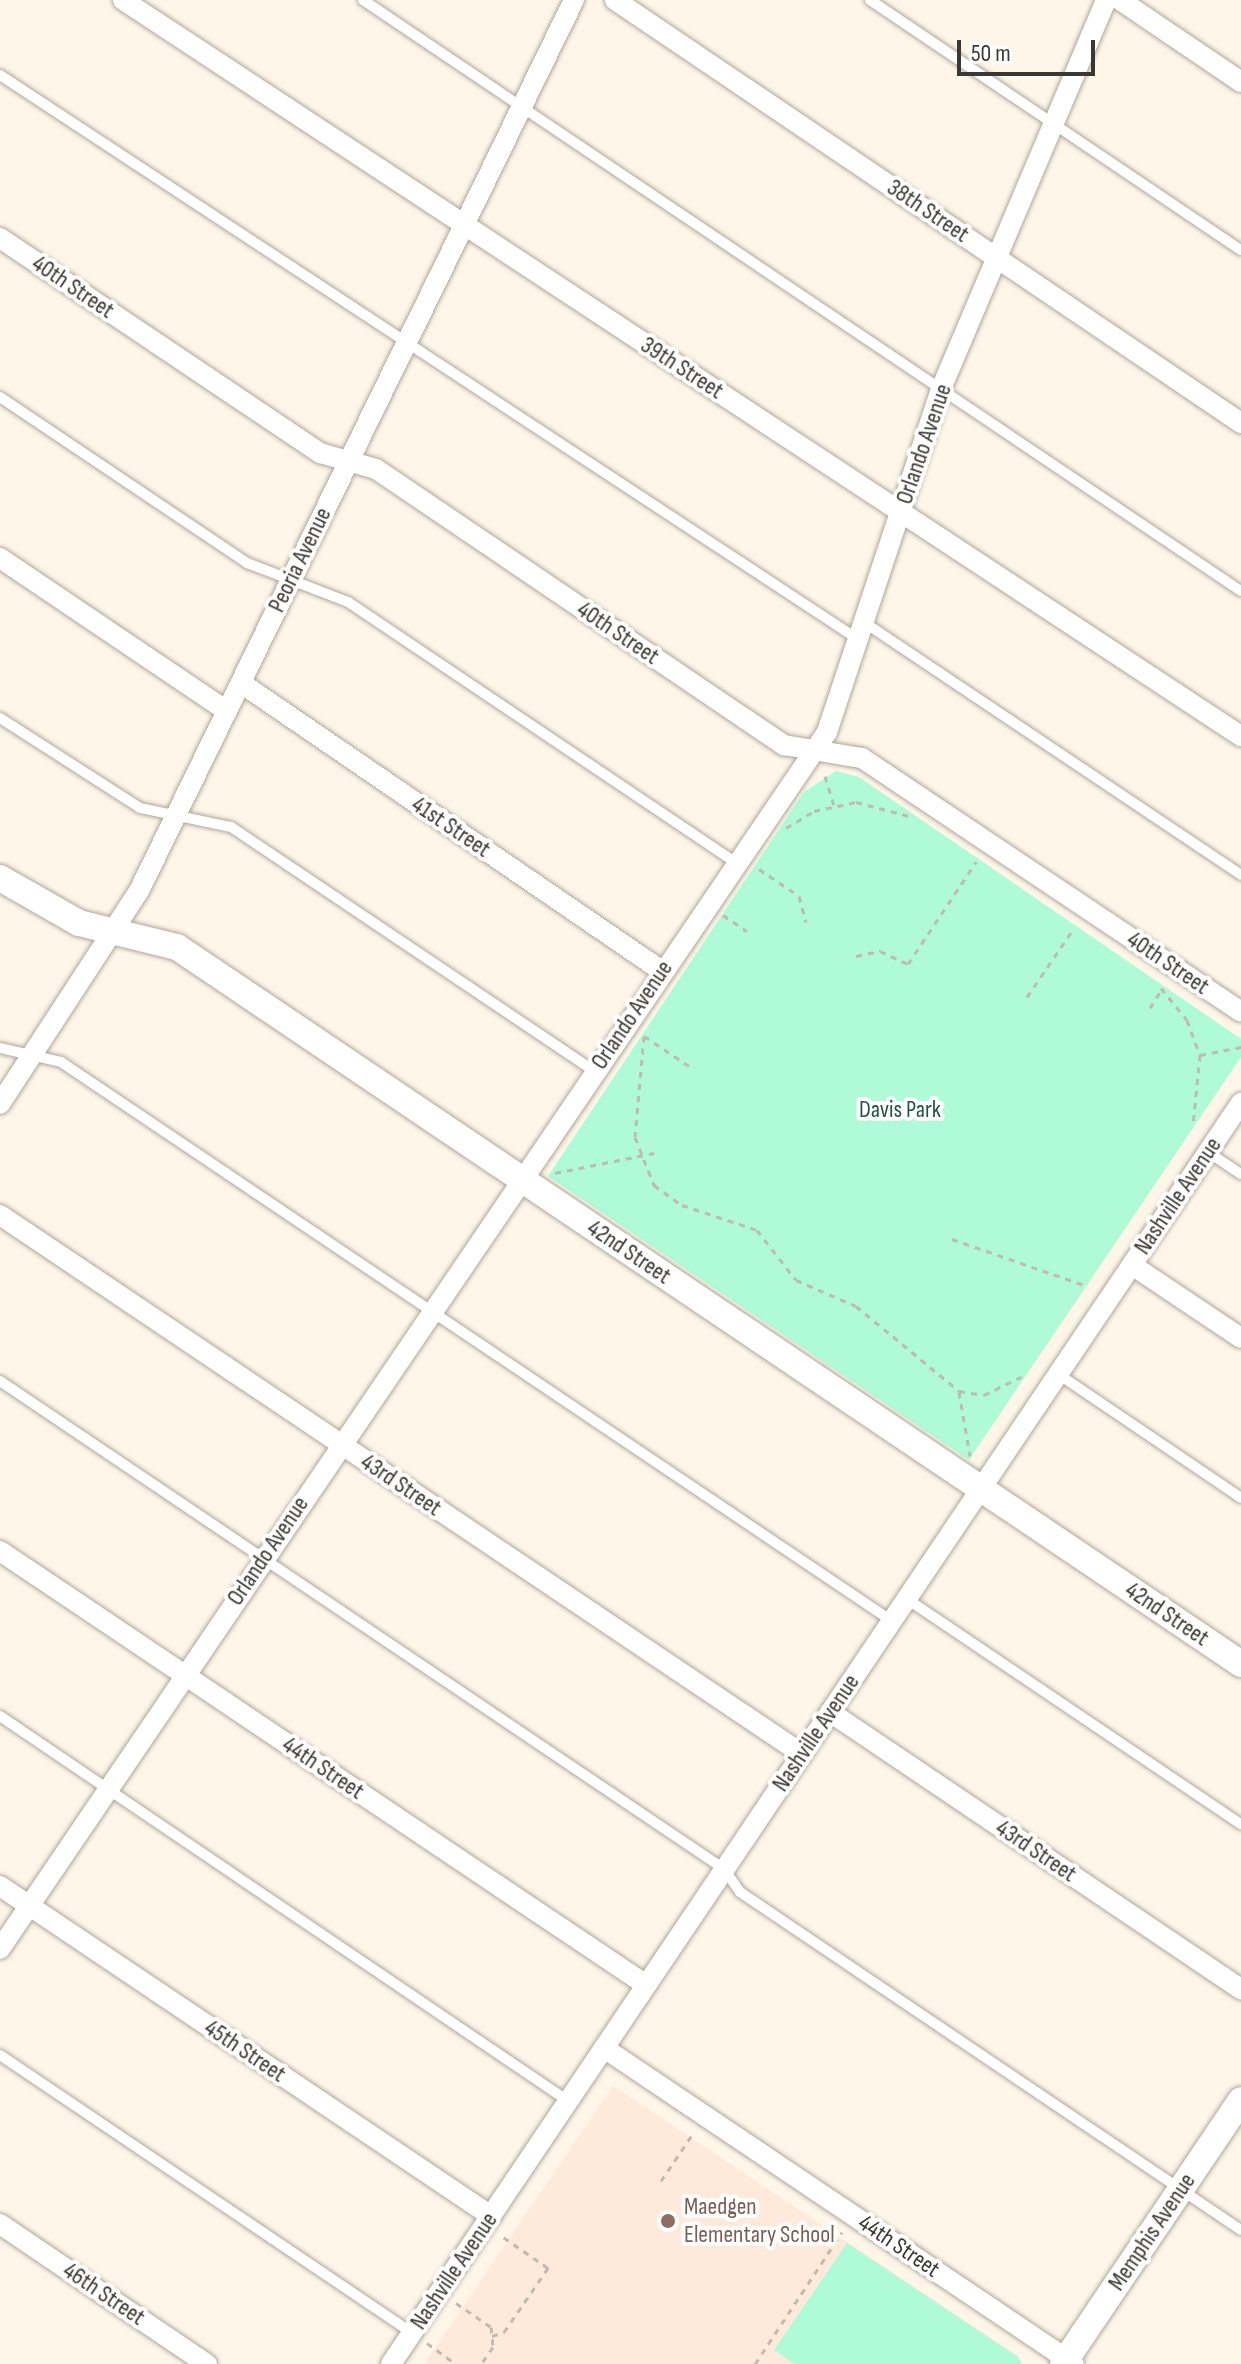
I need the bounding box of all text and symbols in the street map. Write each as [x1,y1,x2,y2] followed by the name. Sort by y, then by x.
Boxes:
[961,24,1099,74] scale bar
[971,39,1011,68] text: 50 m
[882,173,974,249] street label: 38th Street
[26,249,120,325] street label: 40th Street
[635,331,729,405] street label: 39th Street
[890,380,958,508] street label: Orlando Avenue
[262,503,338,617] street label: Peoria Avenue
[571,595,665,671] street label: 40th Street
[406,790,496,864] street label: 41st Street
[1121,925,1215,1001] street label: 40th Street
[585,955,679,1075] street label: Orlando Avenue
[859,1096,941,1124] park label: Davis Park
[1128,1132,1228,1260] street label: Nashville Avenue
[582,1214,676,1290] street label: 42nd Street
[355,1448,447,1522] street label: 43rd Street
[221,1491,315,1611] street label: Orlando Avenue
[1120,1576,1214,1652] street label: 42nd Street
[766,1669,866,1797] street label: Nashville Avenue
[277,1730,369,1806] street label: 44th Street
[990,1814,1082,1888] street label: 43rd Street
[199,2013,291,2089] street label: 45th Street
[1102,2168,1202,2296] street label: Memphis Avenue
[684,2193,835,2249] place label: Maedgen Elementary School
[404,2207,504,2335] street label: Nashville Avenue
[853,2208,945,2284] street label: 44th Street
[659,2212,677,2230] marker: Maedgen Elementary School
[58,2256,150,2332] street label: 46th Street

